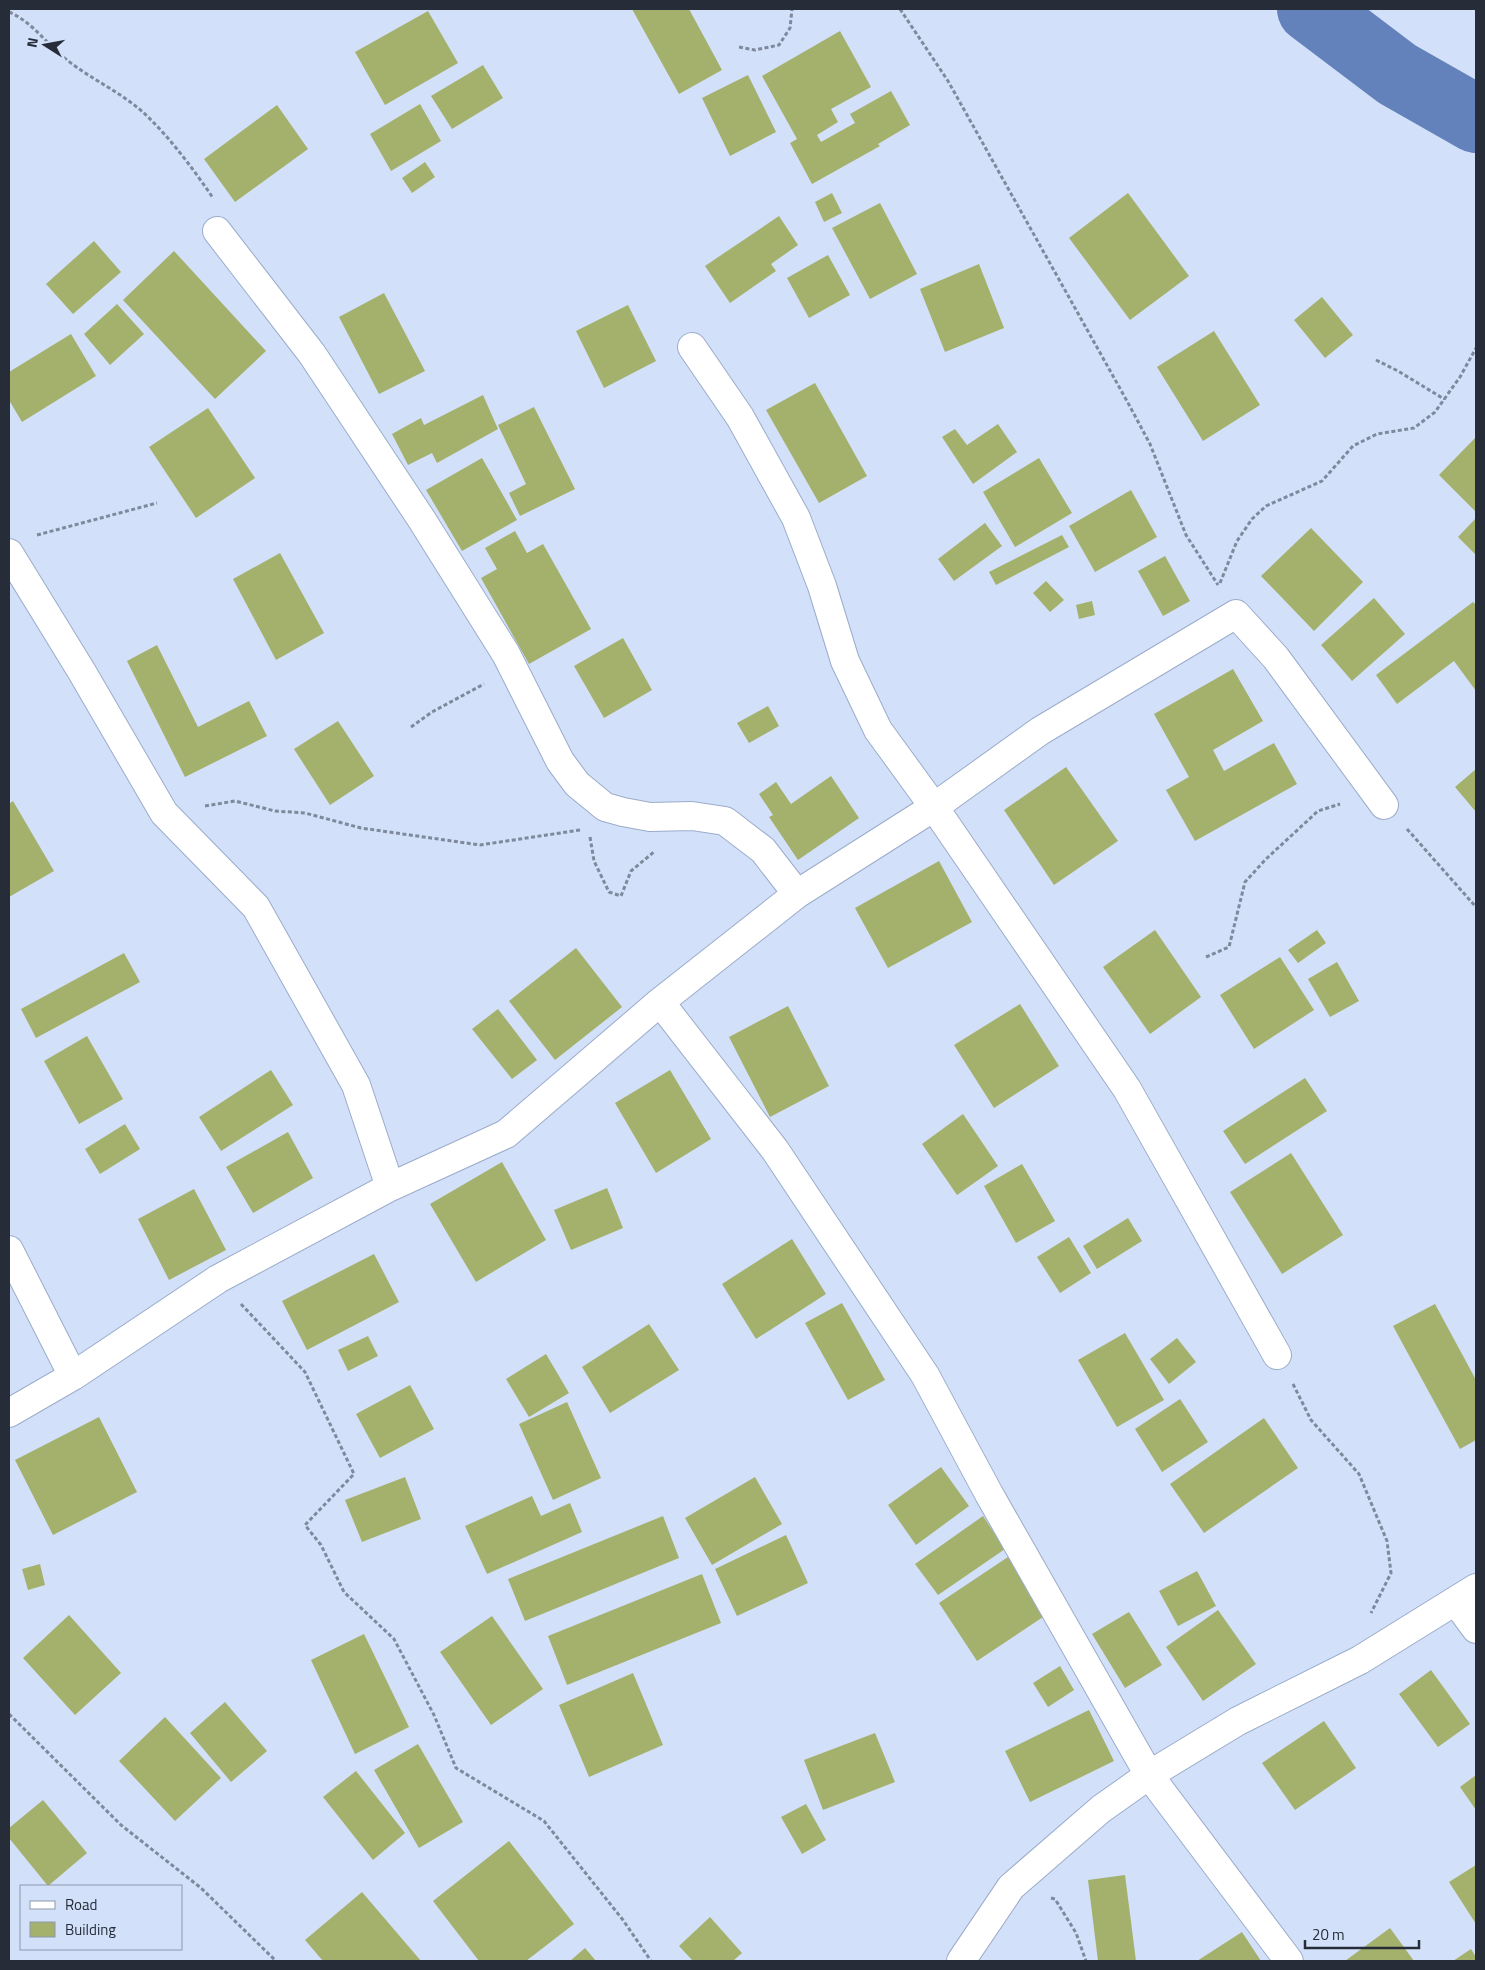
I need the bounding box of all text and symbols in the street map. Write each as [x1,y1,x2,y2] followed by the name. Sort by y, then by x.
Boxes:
[20,20,70,70] north arrow
[21,36,43,49] text: N
[20,1885,182,1950] legend
[65,1893,97,1916] text: Road
[65,1918,116,1941] text: Building
[1305,1918,1419,1950] scale bar
[1312,1923,1345,1946] text: 20 m

